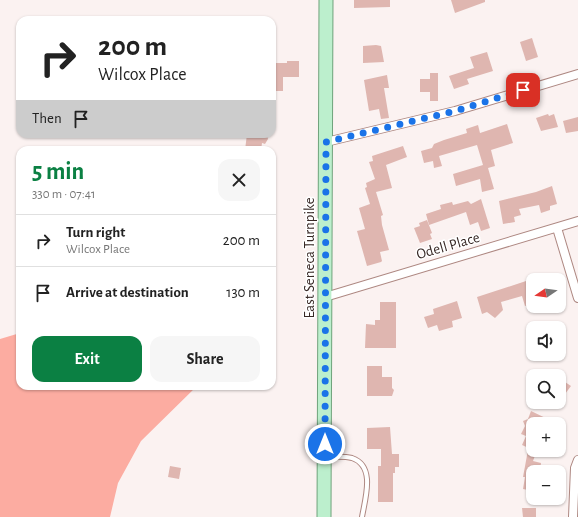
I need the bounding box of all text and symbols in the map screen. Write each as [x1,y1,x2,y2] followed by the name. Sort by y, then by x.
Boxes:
[32,32,84,84] icon: right
[98,33,167,61] text: 200 m
[98,66,187,84] text: Wilcox Place
[506,73,540,107] pin
[512,79,534,101] icon: arrive
[70,108,92,130] icon: arrive
[32,111,62,126] text: Then
[218,159,260,201] button: close
[32,160,84,184] text: 5 min
[32,188,95,201] text: 330 m · 07:41
[302,197,317,319] street label: East Seneca Turnpike
[66,225,125,240] text: Turn right
[32,230,54,252] icon: right
[415,230,481,262] street label: Odell Place
[223,233,260,248] text: 200 m
[66,243,130,256] text: Wilcox Place
[526,273,566,313] north arrow
[526,273,566,505] map controls
[32,282,54,304] icon: arrive
[66,285,189,300] text: Arrive at destination
[226,285,260,300] text: 130 m
[526,321,566,361] button: sound
[32,336,142,382] button: Exit
[150,336,260,382] button: Share
[526,369,566,409] button: search
[526,417,566,457] button: +
[304,423,346,465] position arrow
[526,465,566,505] button: −

